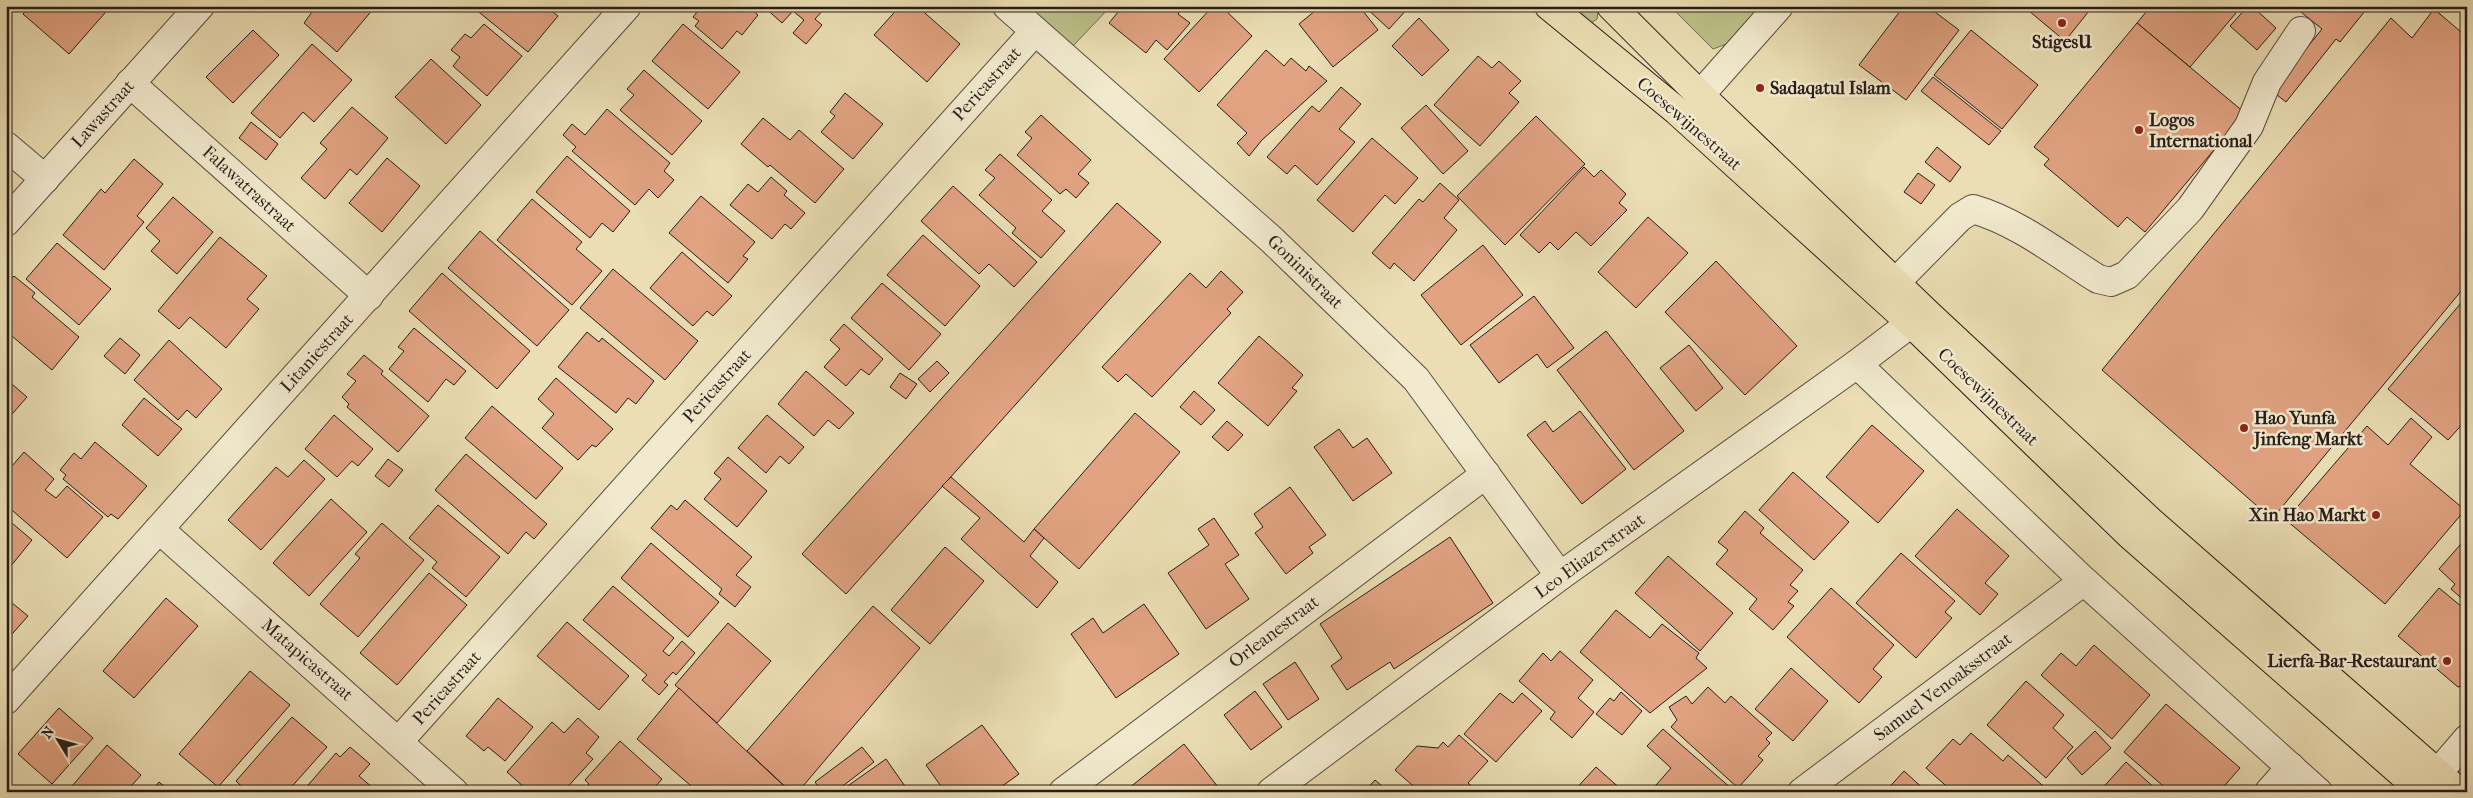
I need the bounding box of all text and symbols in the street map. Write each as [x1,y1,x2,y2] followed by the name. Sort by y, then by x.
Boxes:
[2056,17,2068,29] marker: StigesU
[2032,32,2093,53] place label: StigesU
[948,42,1026,125] street label: Pericastraat
[1632,73,1746,176] street label: Coesewijnestraat
[67,75,139,152] street label: Lawastraat
[1770,78,1892,99] place label: Sadaqatul Islam
[1754,82,1766,94] marker: Sadaqatul Islam
[2149,110,2253,152] place label: Logos International
[2133,124,2145,136] marker: Logos International
[198,142,301,237] street label: Falawatrastraat
[1263,231,1348,314] street label: Goninistraat
[276,309,358,397] street label: Litaniestraat
[678,344,756,427] street label: Pericastraat
[1933,344,2043,451] street label: Coesewijnestraat
[2252,408,2363,450] place label: Hao Yunfa Jinfeng Markt
[2238,422,2250,434] marker: Hao Yunfa Jinfeng Markt
[2248,505,2367,526] place label: Xin Hao Markt
[1531,509,1650,603] street label: Leo Eliazerstraat
[2370,509,2382,521] marker: Xin Hao Markt
[1225,591,1323,673] street label: Orleanestraat
[257,615,358,706] street label: Matapicastraat
[1870,628,2017,746] street label: Samuel Venoaksstraat
[408,646,486,729] street label: Pericastraat
[2267,651,2438,672] place label: Lierfa-Bar-Restaurant
[2441,655,2453,667] marker: Lierfa-Bar-Restaurant
[32,716,82,766] north arrow
[38,723,58,742] text: N

